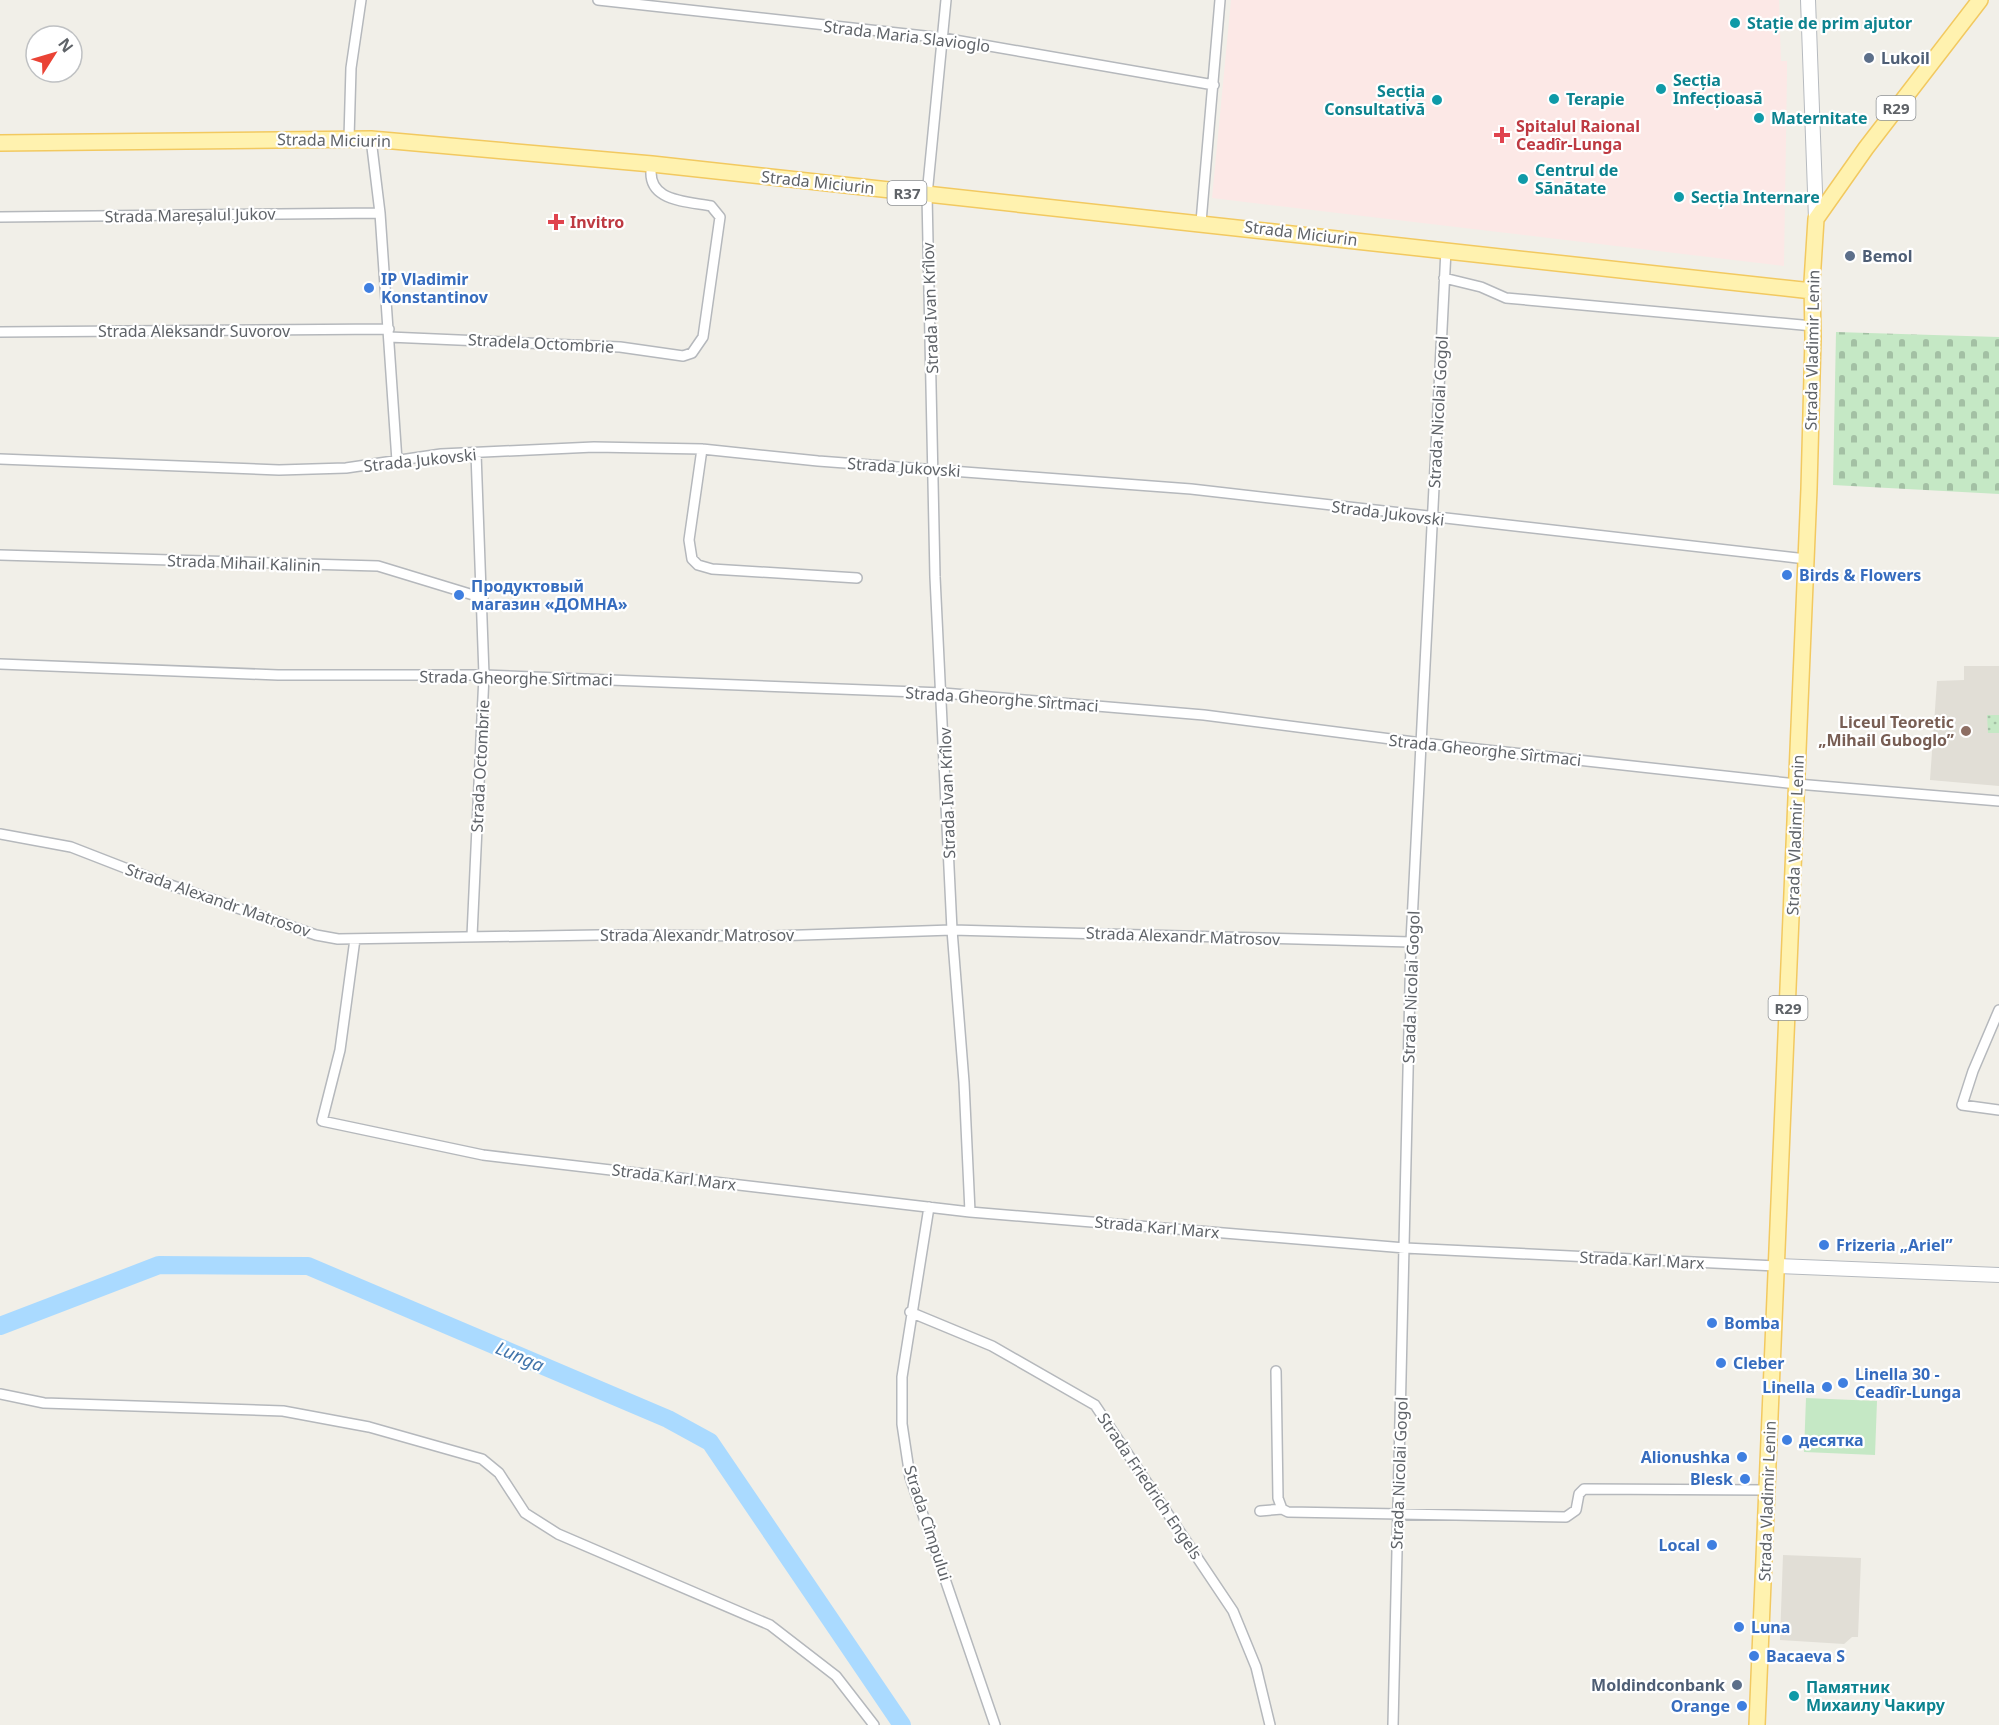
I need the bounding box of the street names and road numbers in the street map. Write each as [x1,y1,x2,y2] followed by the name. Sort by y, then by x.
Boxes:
[822,15,992,57] street label: Strada Maria Slavioglo
[1876,96,1916,120] road number: R29
[277,128,391,152] street label: Strada Miciurin
[760,165,876,199] street label: Strada Miciurin
[888,181,926,205] road number: R37
[104,202,276,227] street label: Strada Mareșalul Jukov
[1243,215,1359,251] street label: Strada Miciurin
[917,241,943,374] street label: Strada Ivan Krîlov
[1800,269,1824,431] street label: Strada Vladimir Lenin
[98,320,291,342] street label: Strada Aleksandr Suvorov
[467,328,615,358] street label: Stradela Octombrie
[1423,335,1453,489] street label: Strada Nicolai Gogol
[362,443,478,477] street label: Strada Jukovski
[847,452,961,482] street label: Strada Jukovski
[1330,495,1446,531] street label: Strada Jukovski
[167,549,321,577] street label: Strada Mihail Kalinin
[419,665,613,691] street label: Strada Gheorghe Sîrtmaci
[905,681,1099,717] street label: Strada Gheorghe Sîrtmaci
[466,699,494,833] street label: Strada Octombrie
[934,726,960,859] street label: Strada Ivan Krîlov
[1388,729,1582,771] street label: Strada Gheorghe Sîrtmaci
[1781,754,1809,916] street label: Strada Vladimir Lenin
[123,858,314,942] street label: Strada Alexandr Matrosov
[1397,910,1425,1064] street label: Strada Nicolai Gogol
[1086,922,1281,950] street label: Strada Alexandr Matrosov
[600,924,795,946] street label: Strada Alexandr Matrosov
[1768,996,1808,1020] road number: R29
[611,1158,738,1196] street label: Strada Karl Marx
[1094,1211,1221,1243] street label: Strada Karl Marx
[1579,1246,1706,1274] street label: Strada Karl Marx
[1385,1396,1413,1550] street label: Strada Nicolai Gogol
[1093,1408,1207,1564] street label: Strada Friedrich Engels
[1753,1420,1781,1582] street label: Strada Vladimir Lenin
[899,1463,957,1583] street label: Strada Cîmpului

